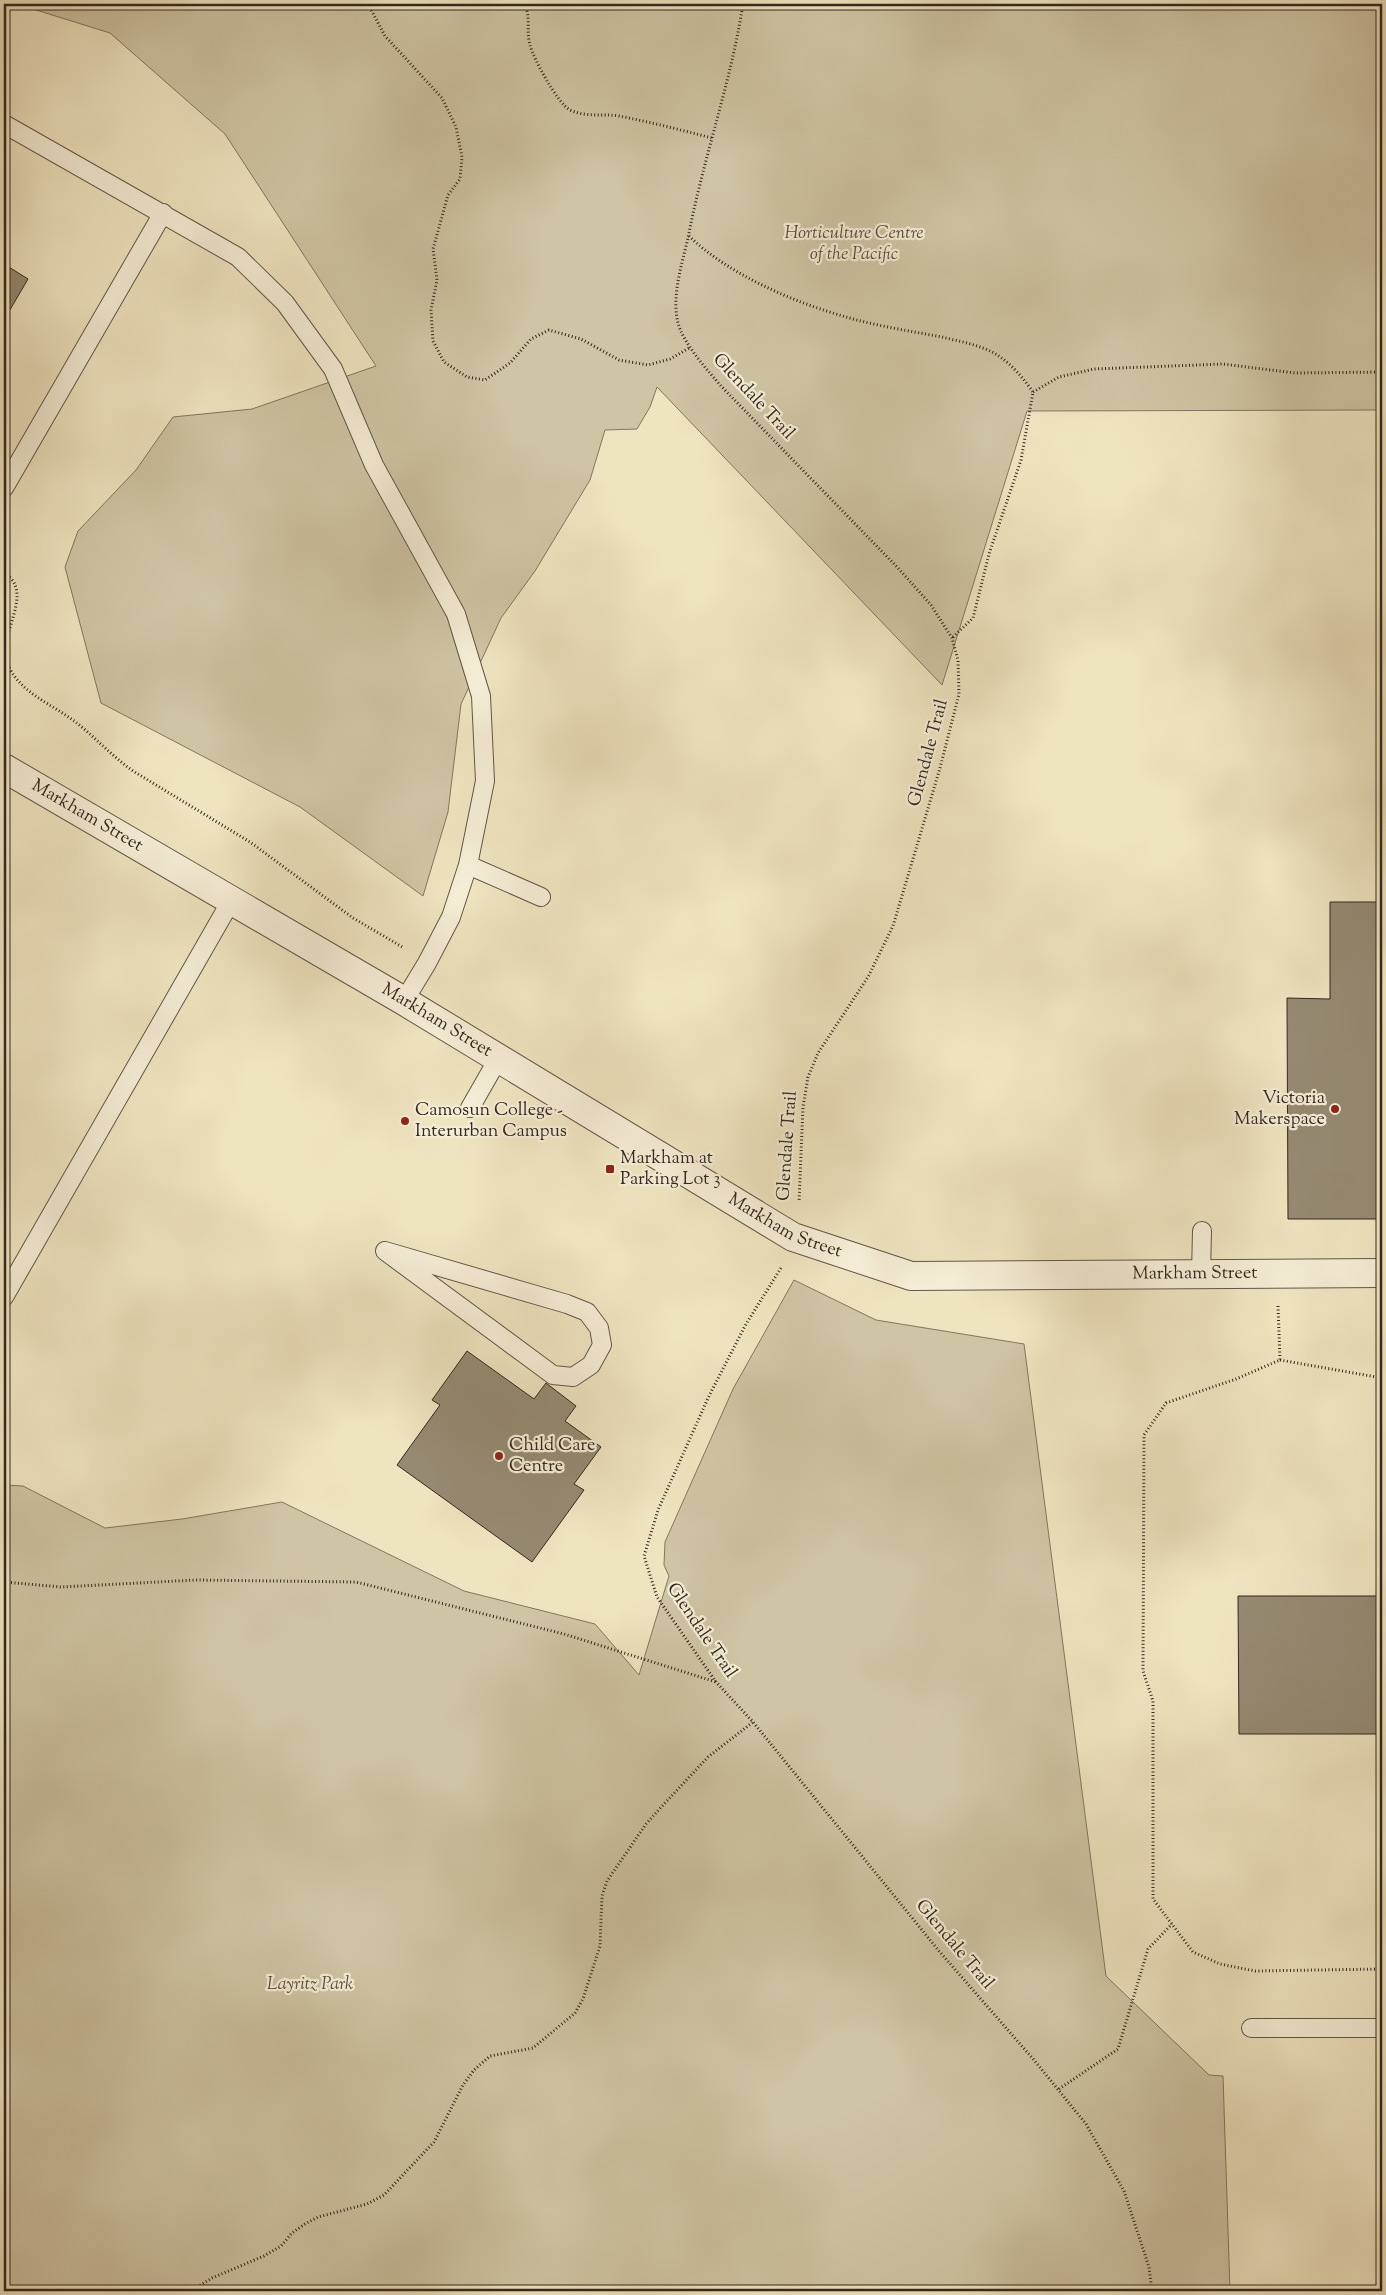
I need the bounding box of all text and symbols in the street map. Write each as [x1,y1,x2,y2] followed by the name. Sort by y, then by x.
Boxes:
[785,221,923,268] park label: Horticulture Centre of the Pacific
[706,348,800,446] street label: Glendale Trail
[902,696,956,810] street label: Glendale Trail
[26,774,148,859] street label: Markham Street
[376,977,497,1064] street label: Markham Street
[1234,1086,1325,1133] place label: Victoria Makerspace
[771,1090,805,1202] street label: Glendale Trail
[415,1098,567,1145] place label: Camosun College - Interurban Campus
[1329,1103,1341,1115] marker: Victoria Makerspace
[399,1115,411,1127] marker: Camosun College - Interurban Campus
[620,1146,720,1193] place label: Markham at Parking Lot 3
[604,1163,616,1175] marker: Markham at Parking Lot 3
[723,1187,845,1265] street label: Markham Street
[1132,1261,1257,1288] street label: Markham Street
[509,1433,596,1480] place label: Child Care Centre
[493,1450,505,1462] marker: Child Care Centre
[659,1578,743,1684] street label: Glendale Trail
[909,1894,999,1996] street label: Glendale Trail
[267,1972,353,1998] park label: Layritz Park

